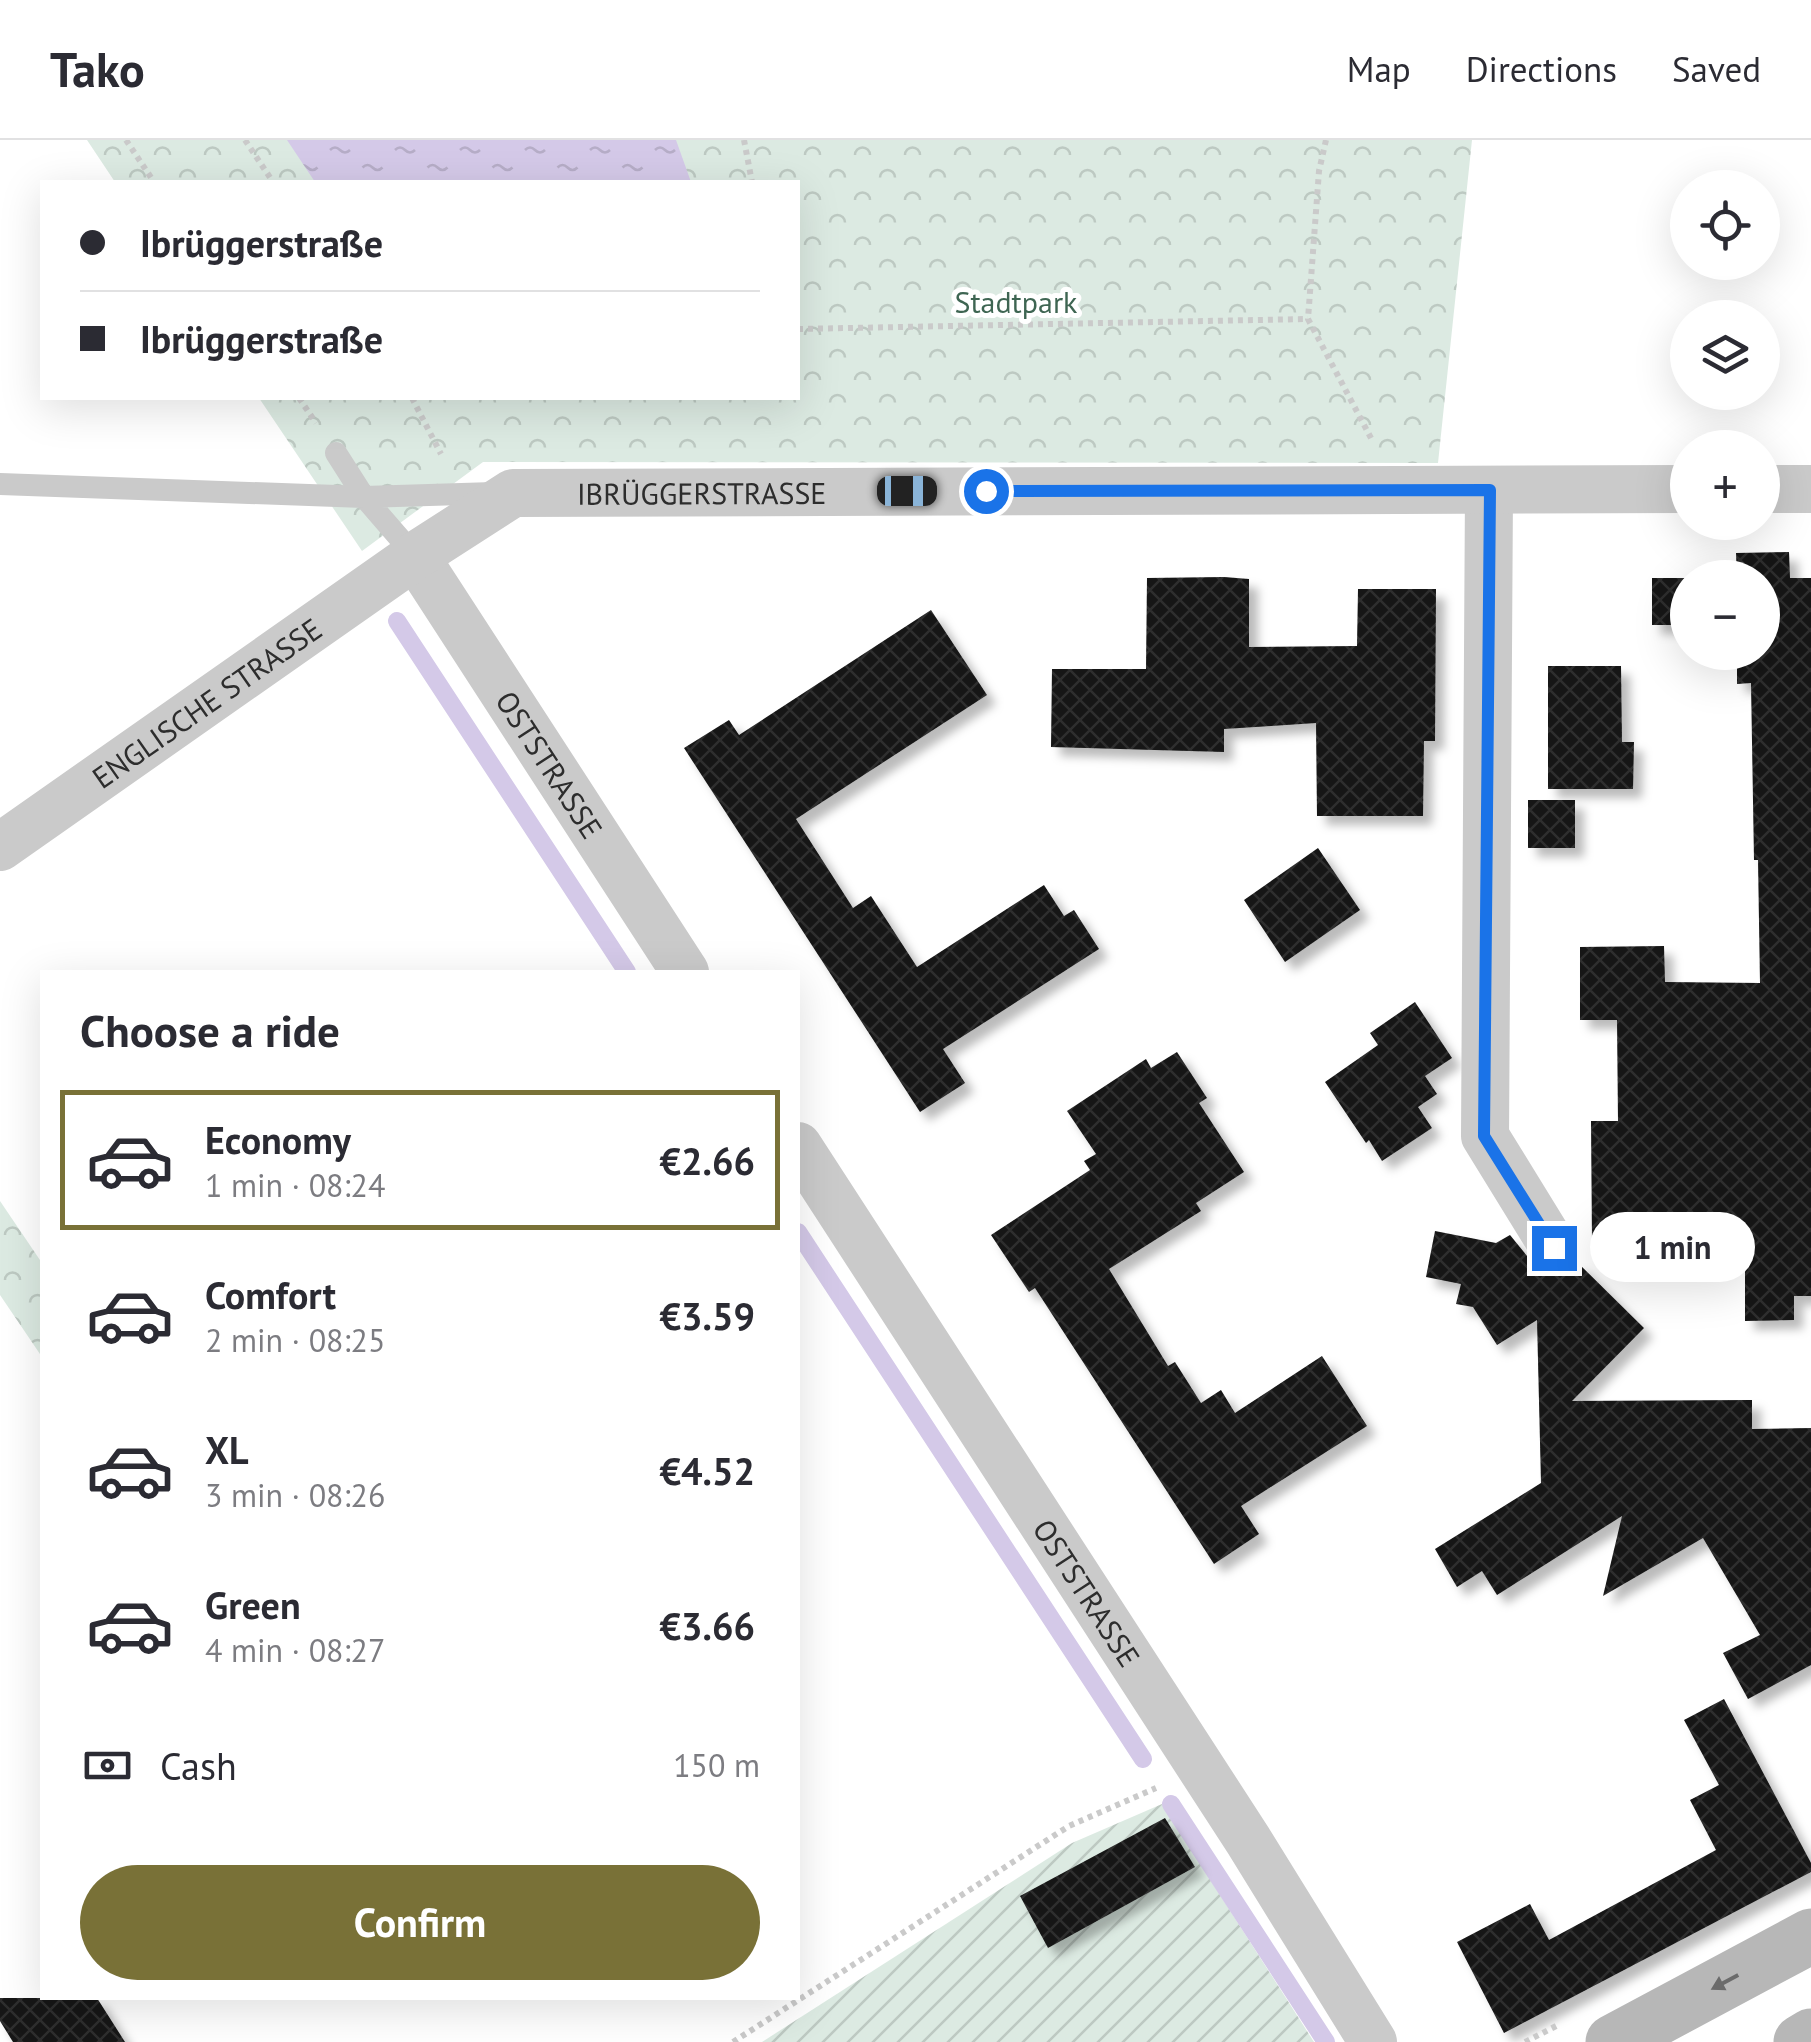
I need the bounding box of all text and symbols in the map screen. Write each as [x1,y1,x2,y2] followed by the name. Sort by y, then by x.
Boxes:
[50,38,145,100] text: Tako
[1347,46,1411,92] text: Map
[1466,46,1617,92] text: Directions
[1672,46,1761,92] text: Saved
[1670,170,1780,670] map controls
[1670,170,1780,280] button: locate
[140,218,383,267] text: Ibrüggerstraße
[955,282,1078,321] park label: Stadtpark
[1670,300,1780,410] button: layers
[140,314,383,363] text: Ibrüggerstraße
[1670,430,1780,540] button: +
[964,469,1009,514] route start
[577,472,826,512] street label: IBRÜGGERSTRASSE
[877,476,937,506] car
[1670,560,1780,670] button: −
[84,608,329,796] street label: ENGLISCHE STRASSE
[488,683,612,845] street label: OSTSTRASSE
[80,1001,340,1059] text: Choose a ride
[85,1115,175,1205] icon: car
[205,1115,351,1164] text: Economy
[659,1136,755,1185] text: €2.66
[205,1164,385,1206] text: 1 min · 08:24
[1589,1213,1754,1283] callout: 1 min
[1532,1226,1577,1271] route end
[1633,1226,1712,1268] text: 1 min
[85,1270,175,1360] icon: car
[205,1270,336,1319] text: Comfort
[659,1291,755,1340] text: €3.59
[205,1319,385,1361] text: 2 min · 08:25
[85,1425,175,1515] icon: car
[205,1425,249,1474] text: XL
[659,1446,755,1495] text: €4.52
[205,1474,385,1516] text: 3 min · 08:26
[1025,1511,1150,1674] street label: OSTSTRASSE
[85,1580,175,1670] icon: car
[205,1580,301,1629] text: Green
[659,1601,755,1650] text: €3.66
[205,1629,385,1671] text: 4 min · 08:27
[80,1738,135,1793] icon: cash
[160,1741,237,1790] text: Cash
[673,1744,760,1786] text: 150 m
[80,1865,760,1980] button: Confirm
[1711,1972,1739,1990] one-way arrow

